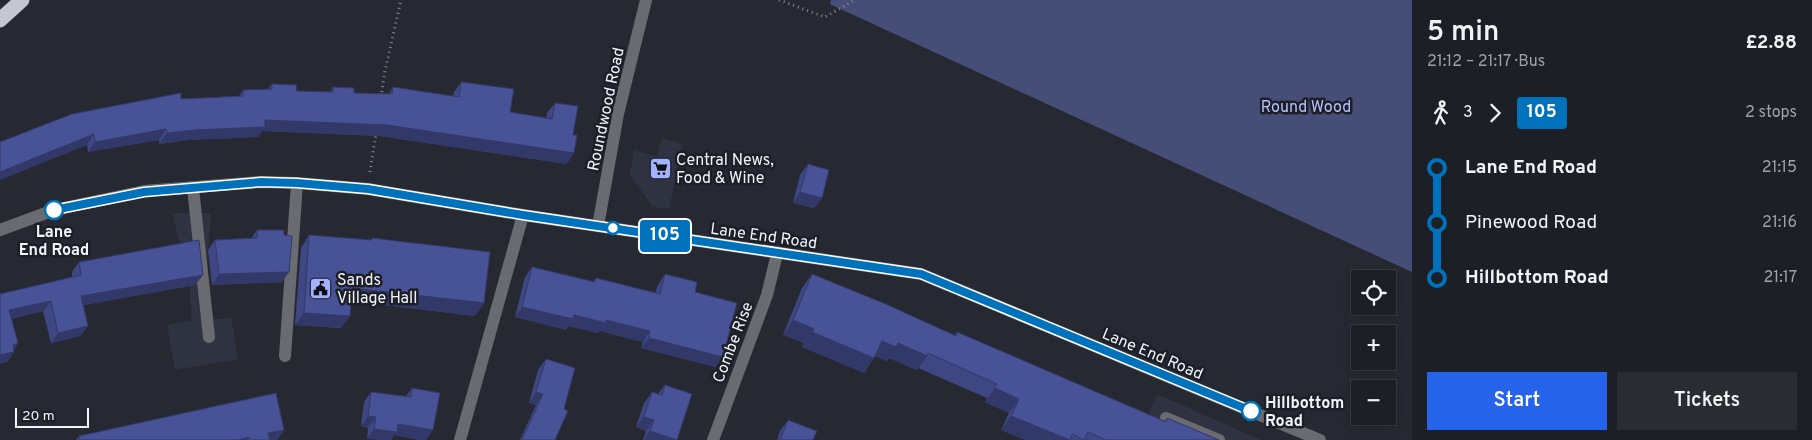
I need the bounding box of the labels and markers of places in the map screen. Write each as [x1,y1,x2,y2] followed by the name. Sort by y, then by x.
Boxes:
[676,151,774,189] place label: Central News, Food & Wine
[648,156,672,180] supermarket icon: Central News, Food & Wine
[44,200,64,220] marker: Lane End Road
[606,221,620,235] unlabelled marker
[19,223,89,261] place label: Lane End Road
[337,271,417,309] place label: Sands Village Hall
[309,276,333,300] public building icon: Sands Village Hall
[1265,394,1344,432] place label: Hillbottom Road
[1241,401,1261,421] marker: Hillbottom Road

